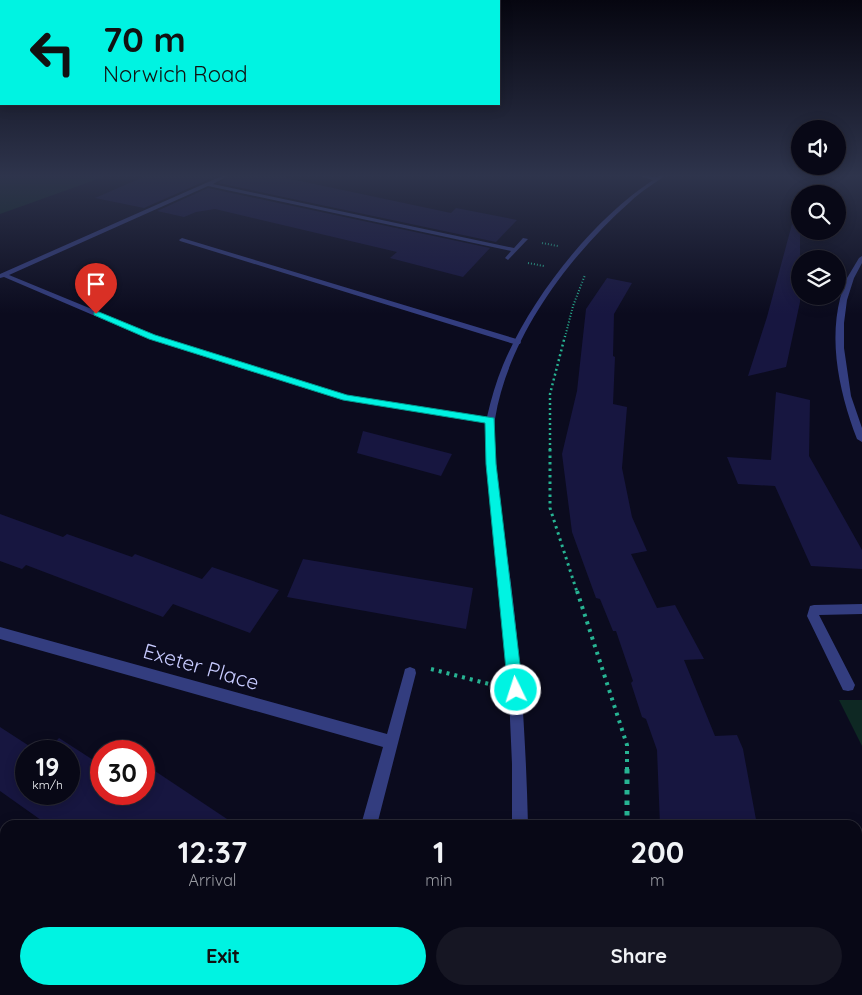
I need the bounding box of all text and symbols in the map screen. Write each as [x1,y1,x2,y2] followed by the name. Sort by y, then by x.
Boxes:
[103,17,186,61] text: 70 m
[20,20,85,85] icon: left
[103,60,248,88] text: Norwich Road
[791,120,846,305] map controls
[791,120,846,175] button: sound
[791,185,846,240] button: search
[791,250,846,305] button: layers
[75,263,117,314] pin
[82,270,110,298] icon: arrive
[140,637,262,695] street label: Exeter Place
[489,663,541,715] position arrow
[90,740,155,805] speed limit sign: 30
[36,751,59,782] text: 19
[32,777,63,792] text: km/h
[178,833,247,871] text: 12:37
[433,833,445,871] text: 1
[630,833,684,871] text: 200
[189,870,237,890] text: Arrival
[425,870,452,890] text: min
[650,870,664,890] text: m
[20,927,426,985] button: Exit
[436,927,842,985] button: Share

